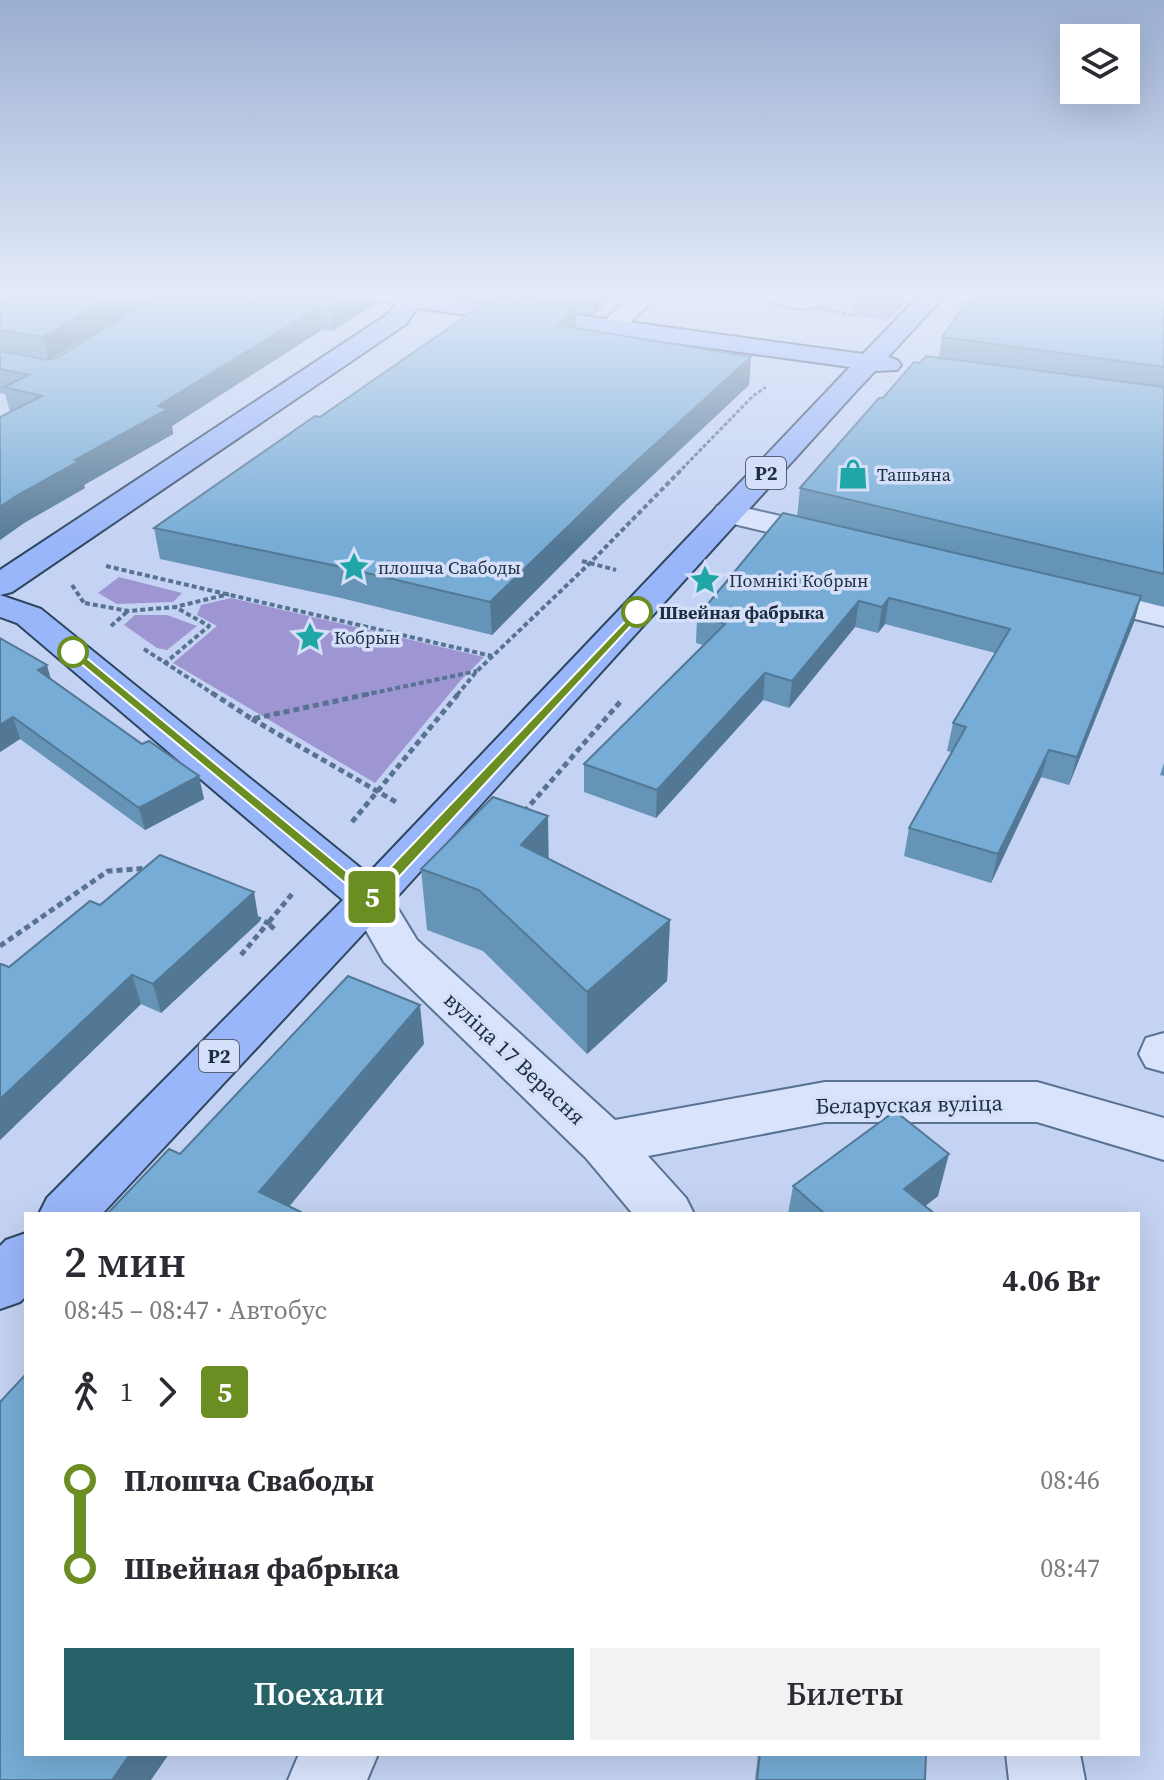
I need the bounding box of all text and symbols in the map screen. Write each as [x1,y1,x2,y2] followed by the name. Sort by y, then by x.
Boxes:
[1060,24,1140,104] map controls
[1060,24,1140,104] button: layers
[746,457,786,489] road number: Р2
[836,457,870,491] shop icon: Ташьяна
[877,462,952,487] place label: Ташьяна
[337,550,371,584] place icon: плошча Свабоды
[378,555,521,580] place label: плошча Свабоды
[688,563,722,597] place icon: Помнікі Кобрын
[729,568,868,593] place label: Помнікі Кобрын
[622,597,652,627] marker: Швейная фабрыка
[659,600,825,625] place label: Швейная фабрыка
[293,620,327,654] place icon: Кобрын
[334,625,400,650] place label: Кобрын
[58,637,88,667] unlabelled marker
[346,871,398,923] line badge: 5
[364,878,380,916] text: 5
[438,985,592,1131] street label: вуліца 17 Верасня
[199,1040,239,1072] road number: Р2
[815,1087,1004,1121] street label: Беларуская вуліца
[64,1231,186,1292] text: 2 мин
[1002,1260,1100,1301] text: 4.06 Br
[64,1292,327,1328] text: 08:45 – 08:47 · Автобус
[64,1370,108,1414] icon: walk
[145,1370,189,1414] icon: forward
[217,1373,232,1411] text: 5
[120,1374,133,1410] text: 1
[124,1460,374,1501] text: Плошча Свабоды
[1040,1462,1100,1498] text: 08:46
[124,1548,399,1589] text: Швейная фабрыка
[1040,1550,1100,1586] text: 08:47
[64,1648,574,1740] button: Поехали
[590,1648,1100,1740] button: Билеты

